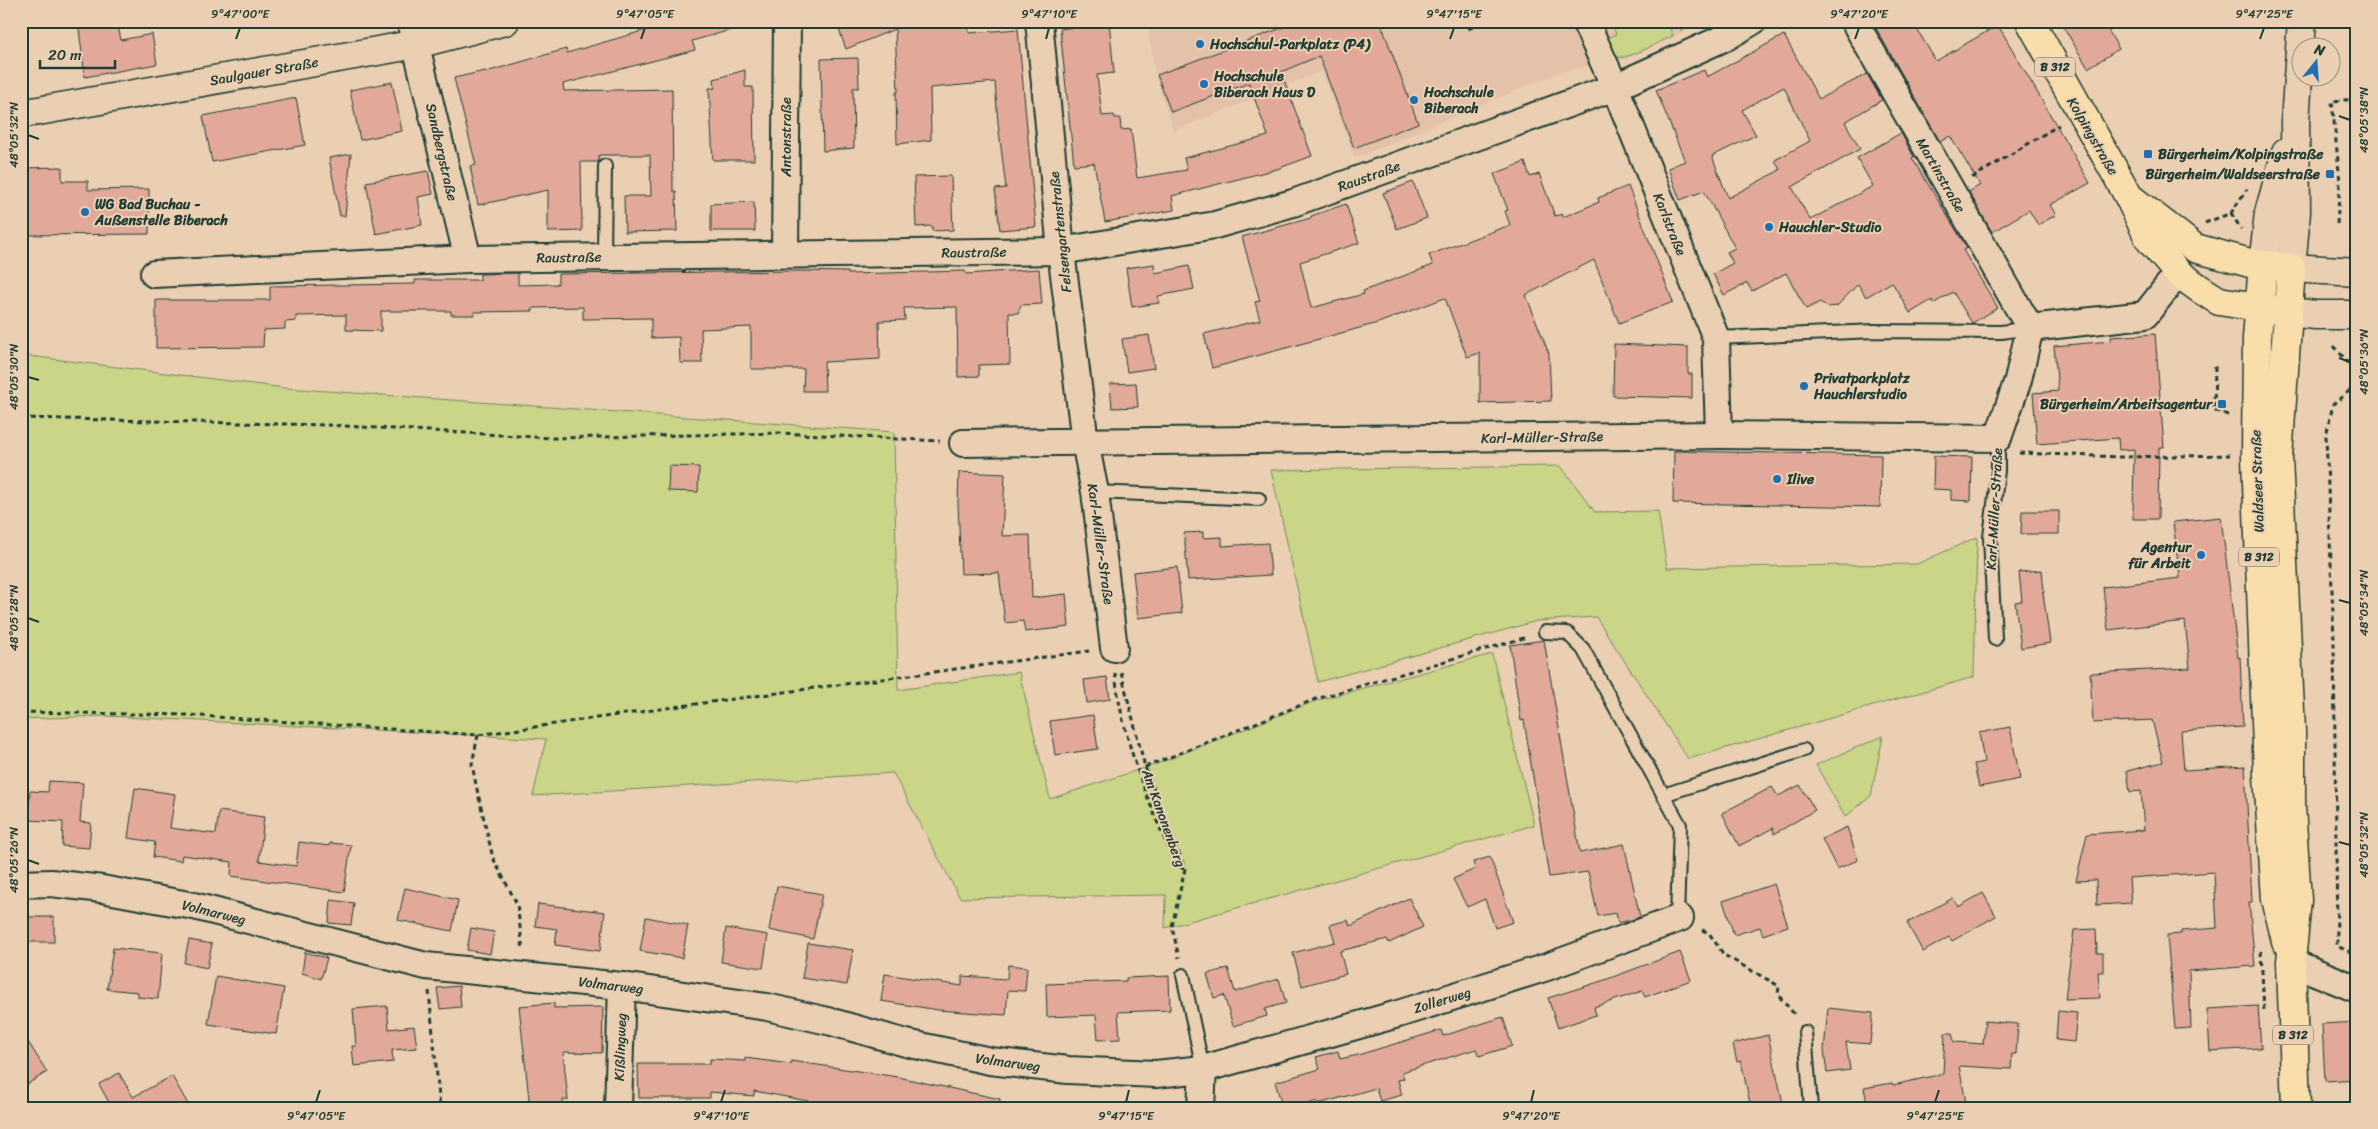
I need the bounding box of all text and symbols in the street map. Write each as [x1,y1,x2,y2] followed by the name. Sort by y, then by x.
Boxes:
[211,3,270,25] text: 9°47'00"E
[616,3,675,25] text: 9°47'05"E
[1021,3,1078,25] text: 9°47'10"E
[1426,3,1483,25] text: 9°47'15"E
[1830,3,1889,25] text: 9°47'20"E
[2235,3,2294,25] text: 9°47'25"E
[1209,32,1371,57] place label: Hochschul-Parkplatz (P4)
[2310,36,2328,64] text: N
[40,38,115,70] scale bar
[1194,38,1206,50] marker: Hochschul-Parkplatz (P4)
[2290,38,2340,88] north arrow
[48,42,82,68] text: 20 m
[208,50,320,93] street label: Saulgauer Straße
[2035,58,2075,76] road number: B 312
[1213,64,1316,105] place label: Hochschule Biberach Haus D
[1198,78,1210,90] marker: Hochschule Biberach Haus D
[1423,80,1494,121] place label: Hochschule Biberach
[2353,86,2375,153] text: 48°05'38"N
[2060,92,2125,180] street label: Kolpingstraße
[1408,94,1420,106] marker: Hochschule Biberach
[774,97,799,178] street label: Antonstraße
[3,101,25,168] text: 48°05'32"N
[418,101,465,204] street label: Sandbergstraße
[1909,133,1972,218] street label: Martinstraße
[2158,142,2324,167] place label: Bürgerheim/Kolpingstraße
[2142,148,2154,160] marker: Bürgerheim/Kolpingstraße
[1334,154,1404,199] street label: Raustraße
[2146,162,2321,187] place label: Bürgerheim/Waldseerstraße
[2324,168,2336,180] marker: Bürgerheim/Waldseerstraße
[1042,170,1079,294] street label: Felsengartenstraße
[1646,189,1694,260] street label: Karlstraße
[94,192,228,233] place label: WG Bad Buchau - Außenstelle Biberach
[79,206,91,218] marker: WG Bad Buchau - Außenstelle Biberach
[1778,215,1881,240] place label: Hauchler-Studio
[1763,221,1775,233] marker: Hauchler-Studio
[941,239,1007,266] street label: Raustraße
[536,244,602,271] street label: Raustraße
[2353,328,2375,395] text: 48°05'36"N
[3,343,25,410] text: 48°05'30"N
[1813,366,1911,407] place label: Privatparkplatz Hauchlerstudio
[1798,380,1810,392] marker: Privatparkplatz Hauchlerstudio
[2040,392,2213,417] place label: Bürgerheim/Arbeitsagentur
[2216,398,2228,410] marker: Bürgerheim/Arbeitsagentur
[1481,424,1604,451] street label: Karl-Müller-Straße
[2243,429,2272,533] street label: Waldseer Straße
[1979,447,2010,571] street label: Karl-Müller-Straße
[1786,467,1815,492] place label: Ilive
[1771,473,1783,485] marker: Ilive
[1080,482,1121,607] street label: Karl-Müller-Straße
[2128,535,2192,576] place label: Agentur für Arbeit
[2239,548,2279,566] road number: B 312
[2195,549,2207,561] marker: Agentur für Arbeit
[2353,569,2375,636] text: 48°05'34"N
[3,584,25,651] text: 48°05'28"N
[1134,764,1193,871] street label: Am Kanonenberg
[2353,811,2375,878] text: 48°05'32"N
[3,826,25,893] text: 48°05'26"N
[179,892,249,933] street label: Volmarweg
[577,969,645,1002] street label: Volmarweg
[1410,980,1474,1021] street label: Zollerweg
[607,1013,634,1081] street label: Kißlingweg
[2273,1026,2313,1044] road number: B 312
[974,1046,1042,1079] street label: Volmarweg
[287,1105,346,1127] text: 9°47'05"E
[693,1105,750,1127] text: 9°47'10"E
[1098,1105,1155,1127] text: 9°47'15"E
[1502,1105,1561,1127] text: 9°47'20"E
[1906,1105,1965,1127] text: 9°47'25"E

